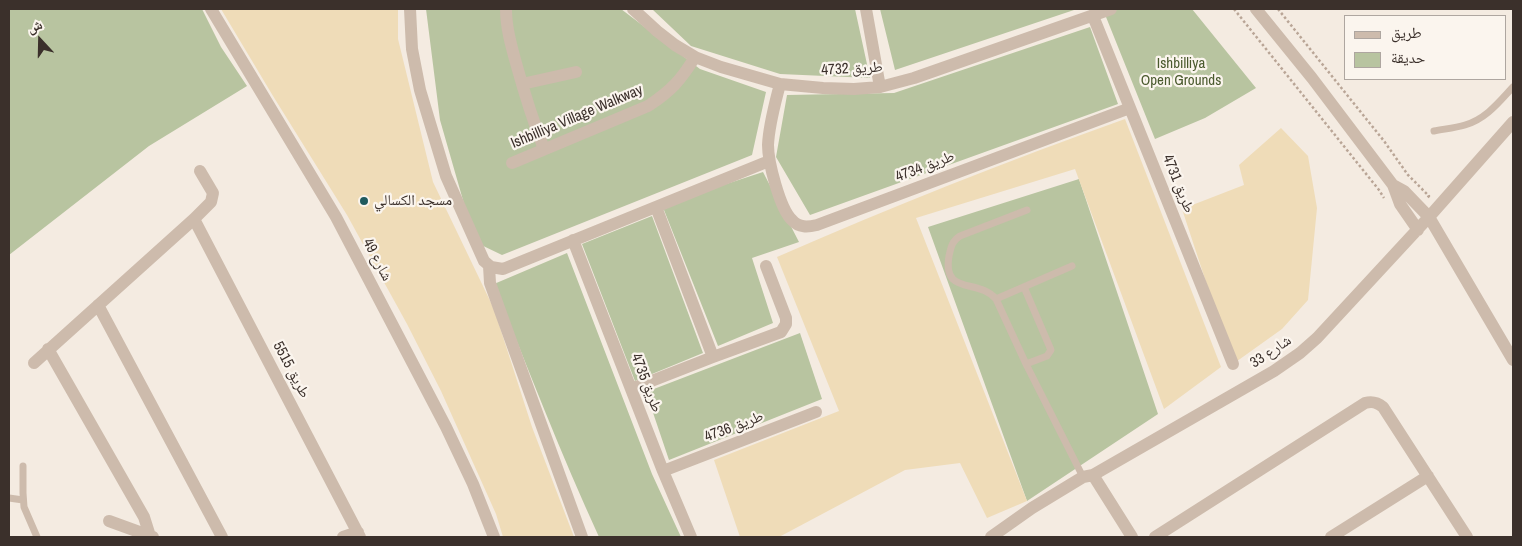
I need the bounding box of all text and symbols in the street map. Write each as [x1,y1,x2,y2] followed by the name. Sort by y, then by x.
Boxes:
[15,15,65,65] north arrow
[24,15,45,37] text: ش
[1344,15,1507,80] legend
[1391,22,1422,43] text: طريق
[1391,47,1425,68] text: حديقة
[1141,55,1221,90] park label: Ishbilliya Open Grounds
[821,58,883,80] street label: طريق 4732
[508,81,646,153] street label: Ishbilliya Village Walkway
[893,148,957,186] street label: طريق 4734
[1158,152,1198,216] street label: طريق 4731
[374,192,452,210] place label: مسجد الكسالي
[358,195,370,207] marker: مسجد الكسالي
[358,236,396,284] street label: شارع 49
[1247,332,1295,372] street label: شارع 33
[269,339,313,401] street label: طريق 5515
[627,351,665,415] street label: طريق 4735
[702,408,766,446] street label: طريق 4736

